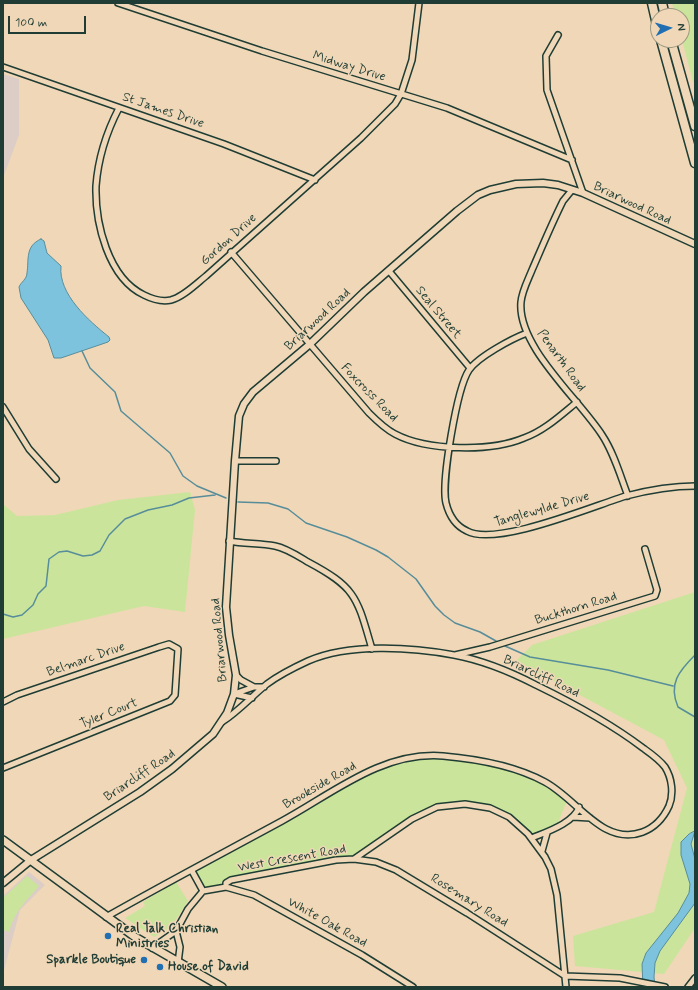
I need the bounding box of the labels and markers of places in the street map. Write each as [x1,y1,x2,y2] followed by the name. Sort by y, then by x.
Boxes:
[116,921,218,952] place label: Real Talk Christian Ministries
[103,931,113,941] marker: Real Talk Christian Ministries
[46,952,136,968] place label: Sparkle Boutique
[139,955,149,965] marker: Sparkle Boutique
[168,959,249,975] place label: House of David
[155,962,165,972] marker: House of David

